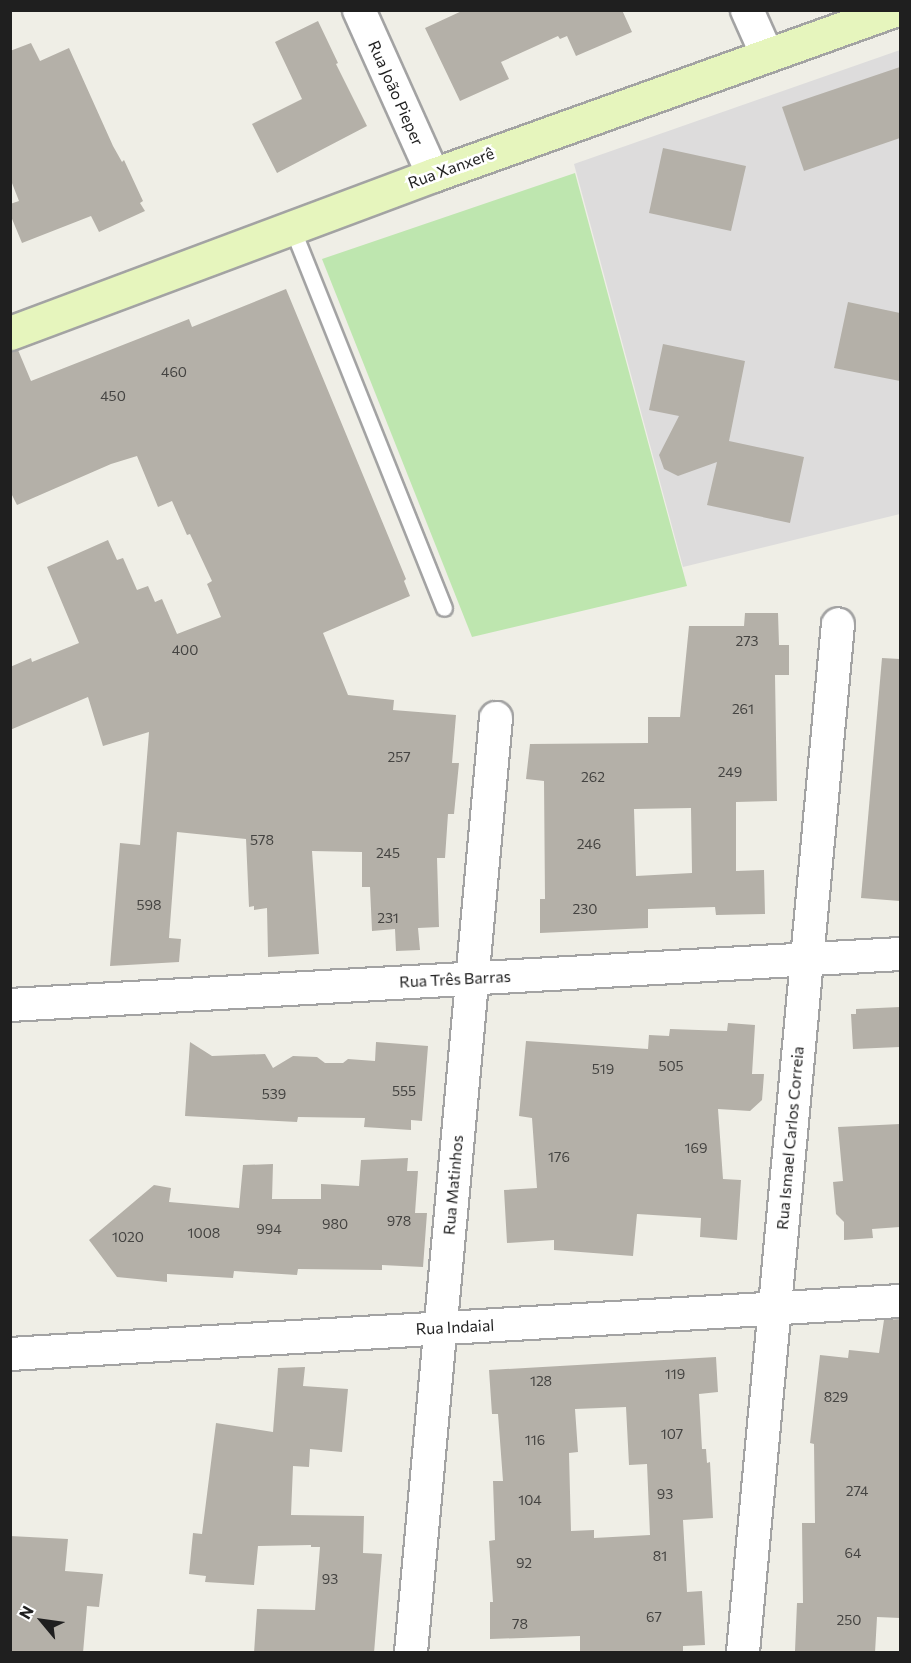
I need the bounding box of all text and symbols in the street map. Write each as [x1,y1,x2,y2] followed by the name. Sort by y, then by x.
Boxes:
[364,37,428,149] street label: Rua João Pieper
[405,143,497,193] street label: Rua Xanxerê
[161,364,187,380] house number: 460
[100,388,126,404] house number: 450
[735,633,759,649] house number: 273
[172,642,198,658] house number: 400
[732,701,754,717] house number: 261
[387,749,411,765] house number: 257
[718,764,742,780] house number: 249
[581,769,605,785] house number: 262
[250,832,274,848] house number: 578
[577,836,601,852] house number: 246
[376,845,400,861] house number: 245
[136,897,162,913] house number: 598
[573,901,597,917] house number: 230
[377,910,399,926] house number: 231
[399,966,511,992] street label: Rua Três Barras
[772,1045,808,1231] street label: Rua Ismael Carlos Correia
[658,1058,684,1074] house number: 505
[592,1061,614,1077] house number: 519
[392,1083,416,1099] house number: 555
[262,1086,286,1102] house number: 539
[439,1134,467,1236] street label: Rua Matinhos
[685,1140,707,1156] house number: 169
[548,1149,570,1165] house number: 176
[387,1213,411,1229] house number: 978
[322,1216,348,1232] house number: 980
[256,1221,282,1237] house number: 994
[188,1225,220,1241] house number: 1008
[112,1229,144,1245] house number: 1020
[415,1315,495,1339] street label: Rua Indaial
[665,1366,685,1382] house number: 119
[530,1373,552,1389] house number: 128
[824,1389,848,1405] house number: 829
[661,1426,683,1442] house number: 107
[525,1432,545,1448] house number: 116
[846,1483,868,1499] house number: 274
[657,1486,673,1502] house number: 93
[518,1492,542,1508] house number: 104
[845,1545,861,1561] house number: 64
[653,1548,667,1564] house number: 81
[516,1555,532,1571] house number: 92
[322,1571,338,1587] house number: 93
[12,1591,72,1651] north arrow
[15,1602,37,1622] text: N
[646,1609,662,1625] house number: 67
[837,1612,861,1628] house number: 250
[512,1616,528,1632] house number: 78

